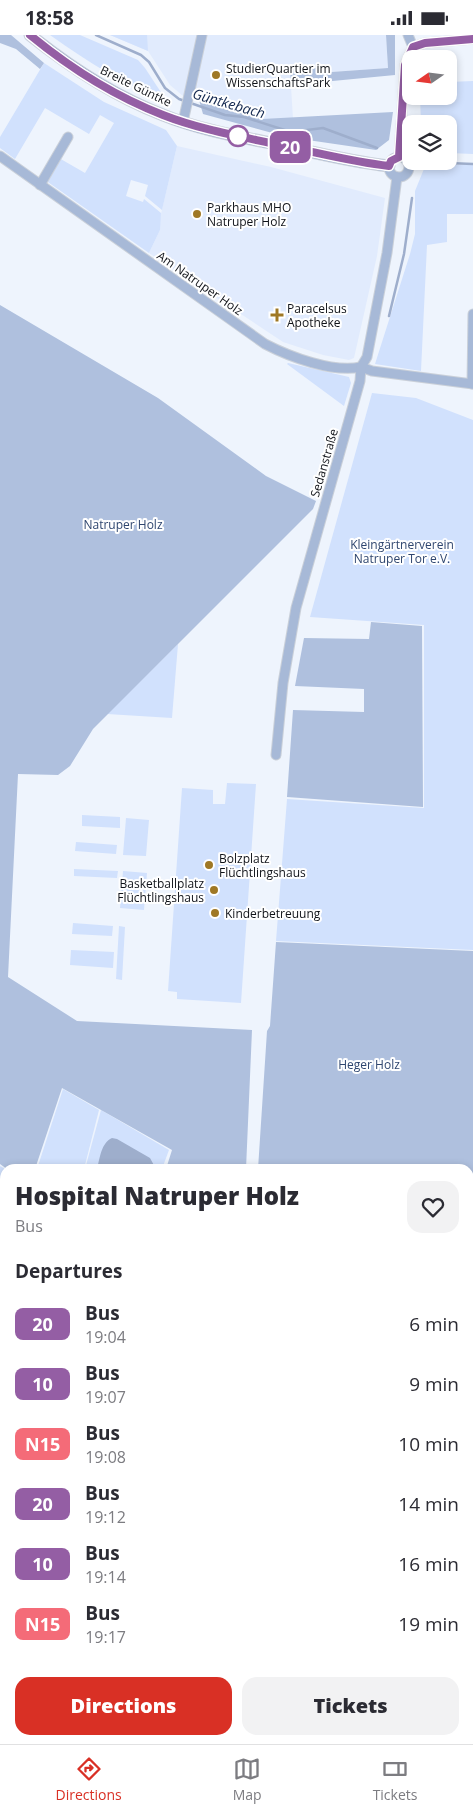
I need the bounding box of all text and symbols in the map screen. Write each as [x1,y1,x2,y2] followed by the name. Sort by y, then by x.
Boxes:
[25,5,74,31] text: 18:58
[402,50,458,105] north arrow
[402,50,457,170] map controls
[226,60,331,91] place label: StudierQuartier im WissenschaftsPark
[98,61,175,111] street label: Breite Güntke
[210,69,222,81] marker: StudierQuartier im WissenschaftsPark
[191,84,267,122] water label: Güntkebach
[402,115,457,170] button: layers
[227,125,249,147] unlabelled marker
[268,131,312,163] line badge: 20
[280,135,300,159] text: 20
[207,199,291,230] place label: Parkhaus MHO Natruper Holz
[191,208,203,220] marker: Parkhaus MHO Natruper Holz
[154,247,246,319] street label: Am Natruper Holz
[287,300,347,331] place label: Paracelsus Apotheke
[271,309,283,321] marker: Paracelsus Apotheke
[306,427,342,499] street label: Sedanstraße
[83,516,163,533] park label: Natruper Holz
[350,536,454,567] park label: Kleingärtnerverein Natruper Tor e.V.
[219,850,306,881] place label: Bolzplatz Flüchtlingshaus
[203,859,215,871] marker: Bolzplatz Flüchtlingshaus
[117,875,204,906] place label: Basketballplatz Flüchtlingshaus
[208,884,220,896] marker: Basketballplatz Flüchtlingshaus
[225,905,321,922] place label: Kinderbetreuung
[209,907,221,919] marker: Kinderbetreuung
[338,1056,400,1073] park label: Heger Holz
[15,1179,299,1212] text: Hospital Natruper Holz
[407,1181,459,1233] button: heart
[15,1215,43,1237] text: Bus
[15,1258,122,1284] text: Departures
[85,1300,120,1326] text: Bus
[409,1311,459,1337] text: 6 min
[32,1312,53,1336] text: 20
[85,1326,126,1348] text: 19:04
[85,1360,120,1386] text: Bus
[409,1371,459,1397] text: 9 min
[32,1372,53,1396] text: 10
[85,1386,126,1408] text: 19:07
[85,1420,120,1446] text: Bus
[398,1431,459,1457] text: 10 min
[25,1432,60,1456] text: N15
[85,1446,126,1468] text: 19:08
[85,1480,120,1506] text: Bus
[398,1491,459,1517] text: 14 min
[32,1492,53,1516] text: 20
[85,1506,126,1528] text: 19:12
[85,1540,120,1566] text: Bus
[398,1551,459,1577] text: 16 min
[32,1552,53,1576] text: 10
[85,1566,126,1588] text: 19:14
[85,1600,120,1626] text: Bus
[398,1611,459,1637] text: 19 min
[25,1612,60,1636] text: N15
[85,1626,126,1648] text: 19:17
[15,1677,232,1735] button: Directions
[242,1677,459,1735] button: Tickets
[56,1755,122,1804] tab: Directions
[233,1755,262,1804] tab: Map
[373,1755,417,1804] tab: Tickets

